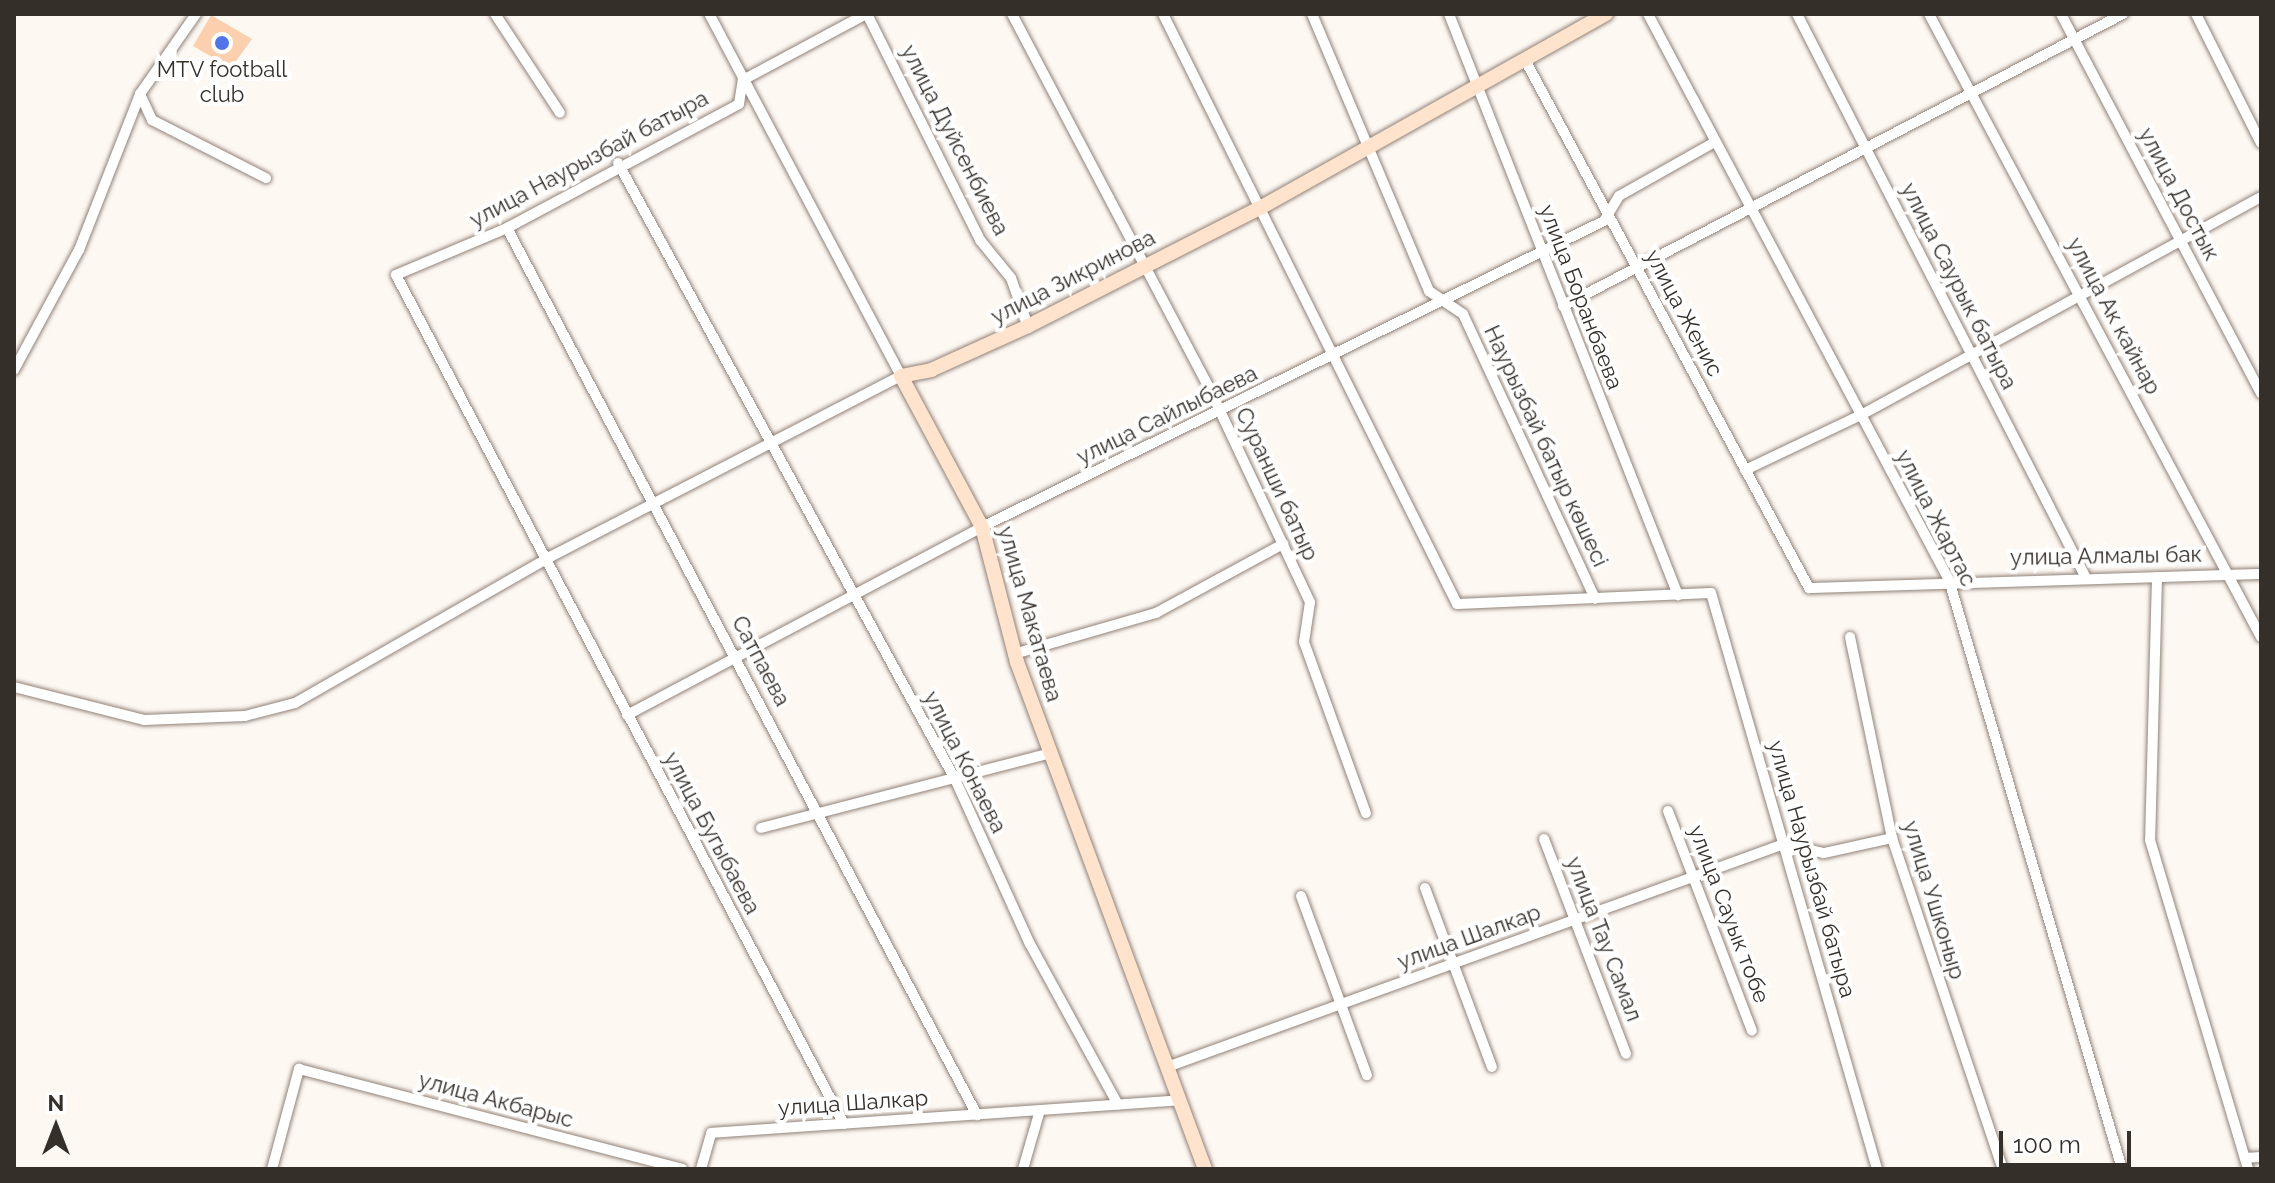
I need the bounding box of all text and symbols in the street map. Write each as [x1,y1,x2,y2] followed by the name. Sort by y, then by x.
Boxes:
[213,34,231,52] marker: MTV football club
[896,40,1014,240] street label: улица Дуйсенбиева
[156,56,288,108] place label: MTV football club
[465,85,713,233] street label: улица Наурызбай батыра
[2133,123,2225,265] street label: улица Достык
[1895,178,2023,394] street label: улица Саурык батыра
[1534,201,1628,393] street label: улица Боранбаева
[987,224,1159,330] street label: улица Зикринова
[2061,233,2167,399] street label: улица Ак кайнар
[1640,245,1728,381] street label: улица Женис
[1478,321,1614,571] street label: Наурызбай батыр көшесі
[1072,360,1262,470] street label: улица Сайлыбаева
[1230,403,1324,565] street label: Суранши батыр
[1890,445,1982,591] street label: улица Жартас
[992,523,1068,705] street label: улица Макатаева
[2010,541,2202,571] street label: улица Алмалы бак
[726,611,796,711] street label: Сатпаева
[918,687,1012,837] street label: улица Конаева
[1763,737,1861,1001] street label: улица Наурызбай батыра
[658,747,766,919] street label: улица Бугыбаева
[1897,818,1971,982] street label: улица Ушконыр
[1683,821,1775,1007] street label: улица Сауык тобе
[1560,853,1648,1025] street label: улица Тау Самал
[1394,899,1544,975] street label: улица Шалкар
[415,1067,577,1133] street label: улица Акбарыс
[777,1085,929,1121] street label: улица Шалкар
[16,1087,96,1167] north arrow
[48,1090,64,1116] text: N
[2003,1115,2135,1165] scale bar
[2013,1130,2081,1159] text: 100 m

